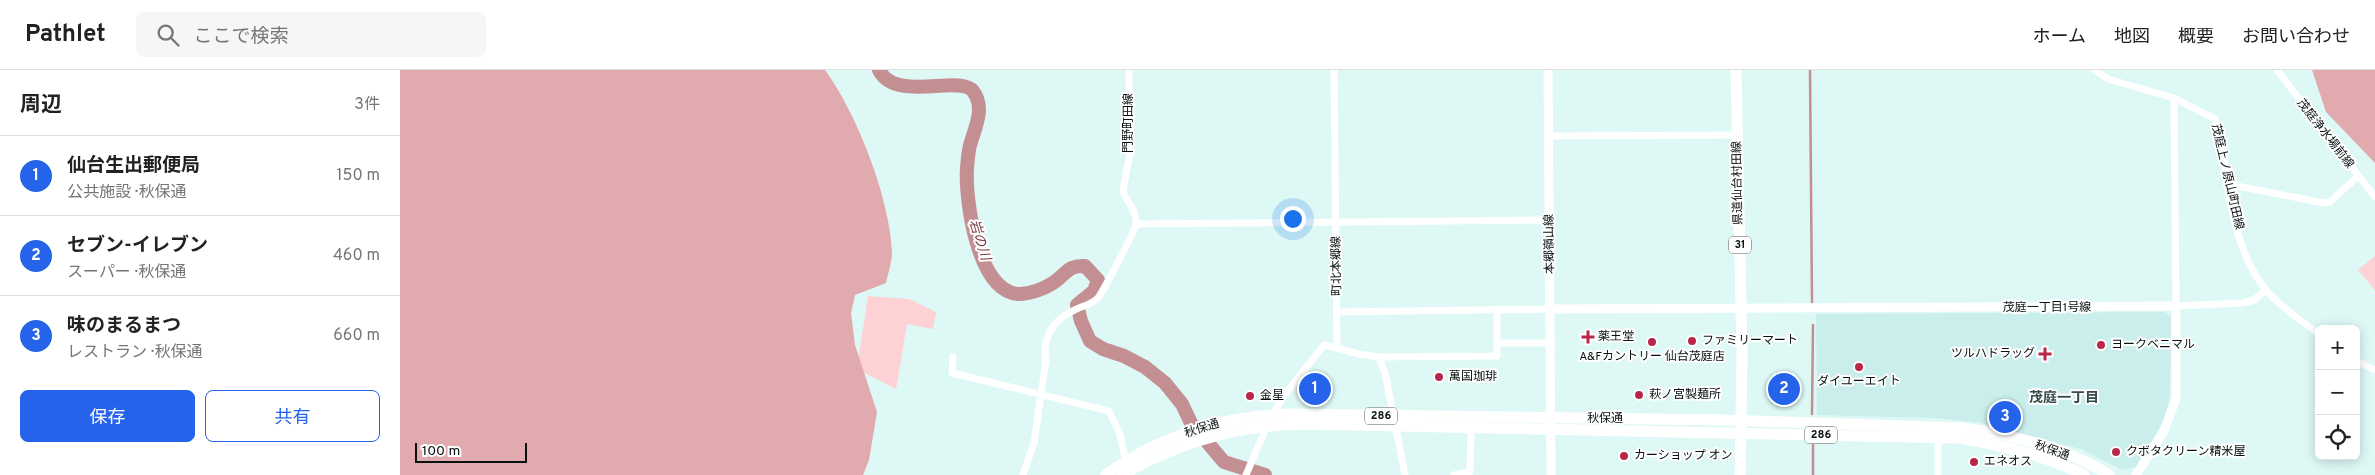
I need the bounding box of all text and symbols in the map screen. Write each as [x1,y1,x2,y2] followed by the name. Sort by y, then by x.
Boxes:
[136,12,486,57] search box
[25,20,106,50] text: Pathlet
[154,21,182,49] icon: search
[194,25,289,49] text: ここで検索
[2033,26,2086,49] text: ホーム
[2114,26,2150,49] text: 地図
[2178,26,2214,49] text: 概要
[2242,26,2350,49] text: お問い合わせ
[20,92,62,119] text: 周辺
[1121,93,1137,153] street label: 門野町田線
[354,95,380,115] text: 3件
[2293,96,2357,172] street label: 茂庭浄水場前線
[2207,123,2247,231] street label: 茂庭上ノ原山町田線
[1729,141,1747,225] street label: 県道仙台村田線
[67,154,200,178] text: 仙台生出郵便局
[33,166,39,186] text: 1
[337,166,380,186] text: 150 m
[67,183,187,203] text: 公共施設 · 秋保通
[1280,206,1306,232] your location
[1541,214,1559,274] street label: 本郷嶺山線
[965,217,994,264] water label: 岩の川
[67,234,208,258] text: セブン-イレブン
[1328,236,1346,296] street label: 町北本郷線
[1729,236,1751,254] road number: 31
[31,246,41,266] text: 2
[333,246,380,266] text: 460 m
[67,263,186,283] text: スーパー · 秋保通
[2003,300,2091,316] street label: 茂庭一丁目1号線
[67,314,181,338] text: 味のまるまつ
[2315,325,2360,460] map controls
[2315,325,2360,370] button: +
[31,326,41,346] text: 3
[333,326,380,346] text: 660 m
[1598,329,1634,345] place label: 薬王堂
[1582,331,1594,343] marker: 薬王堂
[1702,333,1798,349] place label: ファミリーマート
[1686,335,1698,347] marker: ファミリーマート
[1646,336,1658,348] marker: A&Fカントリー 仙台茂庭店
[2111,337,2195,353] place label: ヨークベニマル
[2095,339,2107,351] marker: ヨークベニマル
[67,343,203,363] text: レストラン · 秋保通
[1951,346,2035,362] place label: ツルハドラッグ
[2039,348,2051,360] marker: ツルハドラッグ
[1579,349,1725,365] place label: A&Fカントリー 仙台茂庭店
[1853,361,1865,373] marker: ダイユーエイト
[1449,369,1497,385] place label: 萬国珈琲
[1299,370,1331,408] pin: 1
[1768,370,1800,408] pin: 2
[2315,370,2360,415] button: −
[1433,371,1445,383] marker: 萬国珈琲
[1817,374,1901,390] place label: ダイユーエイト
[1649,387,1721,403] place label: 萩ノ宮製麺所
[1260,388,1284,404] place label: 金星
[1633,389,1645,401] marker: 萩ノ宮製麺所
[20,390,195,442] button: 保存
[205,390,380,442] button: 共有
[1244,390,1256,402] marker: 金星
[2029,390,2099,407] district label: 茂庭一丁目
[1989,398,2021,436] pin: 3
[1365,408,1397,424] road number: 286
[1587,411,1623,427] street label: 秋保通
[2315,415,2360,460] button: locate
[1182,416,1222,442] street label: 秋保通
[1805,426,1837,444] road number: 286
[2032,437,2072,465] street label: 秋保通
[415,440,528,463] scale bar
[422,443,460,460] text: 100 m
[2126,444,2245,460] place label: クボタクリーン精米屋
[2110,446,2122,458] marker: クボタクリーン精米屋
[1634,448,1733,464] place label: カーショップ オン
[1618,450,1630,462] marker: カーショップ オン
[1984,454,2032,470] place label: エネオス
[1968,456,1980,468] marker: エネオス

